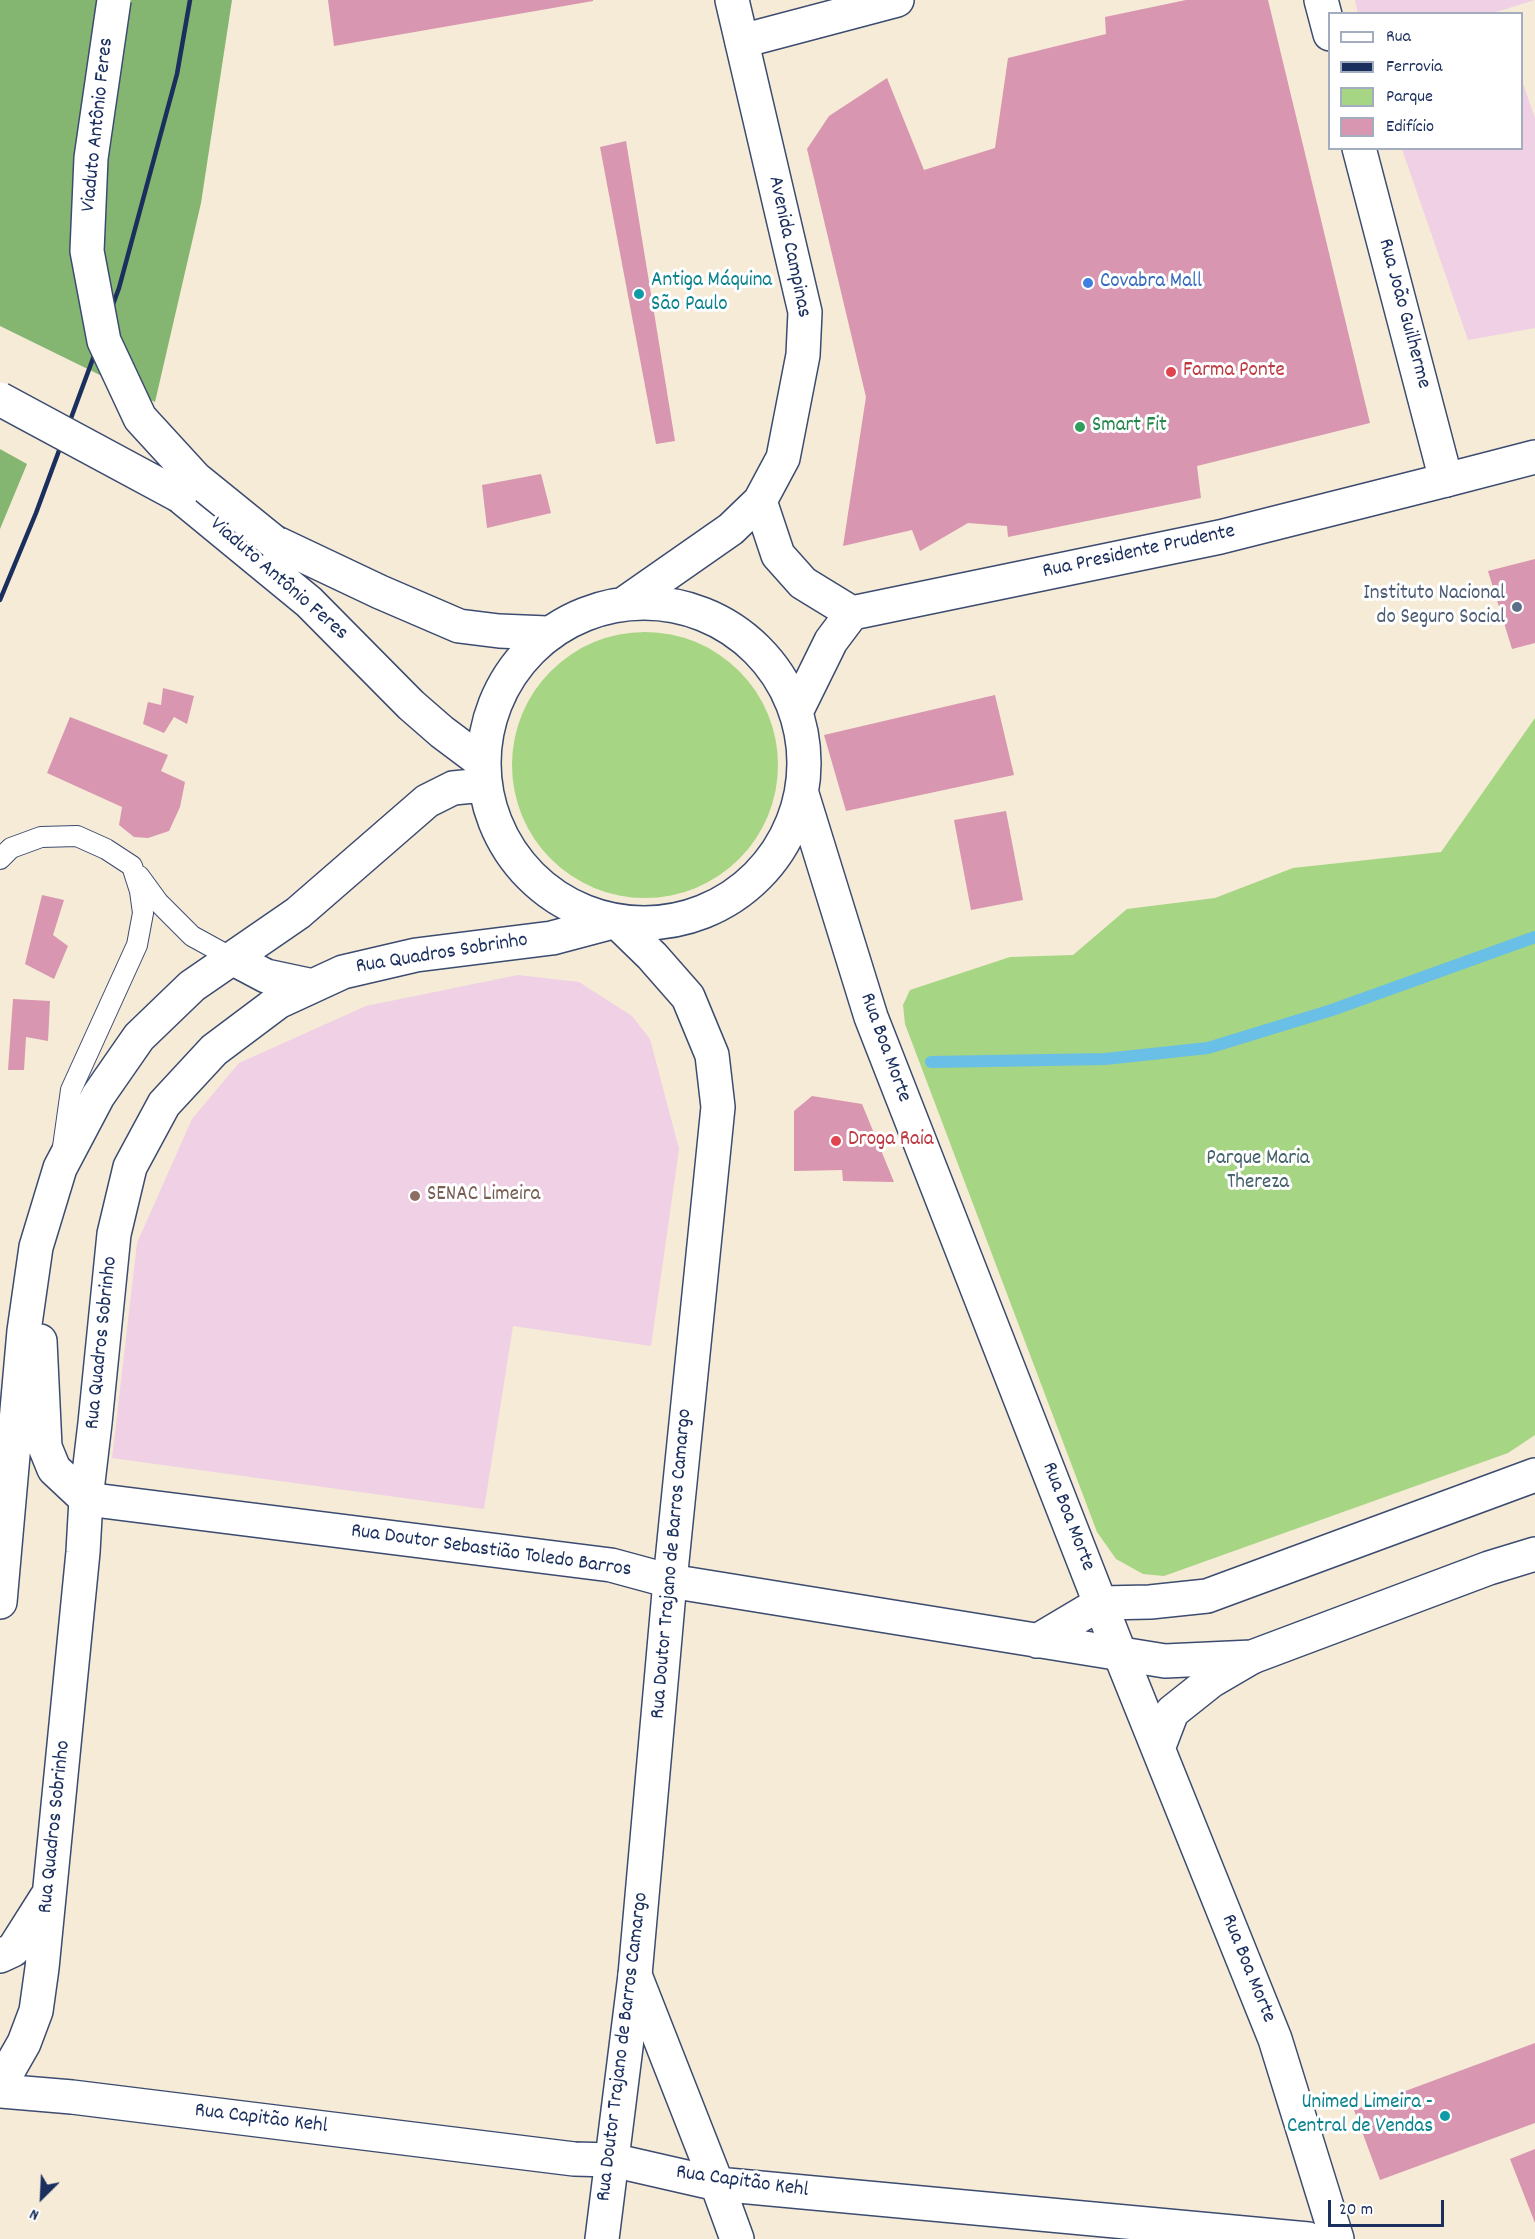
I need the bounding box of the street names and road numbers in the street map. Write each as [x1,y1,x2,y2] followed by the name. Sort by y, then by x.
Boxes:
[77,37,121,213] street label: Viaduto Antônio Feres
[761,174,815,320] street label: Avenida Campinas
[1371,236,1435,392] street label: Rua João Guilherme
[204,513,352,647] street label: Viaduto Antônio Feres
[1041,520,1237,586] street label: Rua Presidente Prudente
[354,929,530,981] street label: Rua Quadros Sobrinho
[853,990,915,1106] street label: Rua Boa Morte
[81,1255,125,1431] street label: Rua Quadros Sobrinho
[647,1408,699,1720] street label: Rua Doutor Trajano de Barros Camargo
[1035,1459,1099,1575] street label: Rua Boa Morte
[349,1520,633,1584] street label: Rua Doutor Sebastião Toledo Barros
[34,1739,78,1915] street label: Rua Quadros Sobrinho
[593,1891,655,2203] street label: Rua Doutor Trajano de Barros Camargo
[1214,1911,1280,2027] street label: Rua Boa Morte
[193,2099,329,2141] street label: Rua Capitão Kehl
[674,2161,810,2205] street label: Rua Capitão Kehl

